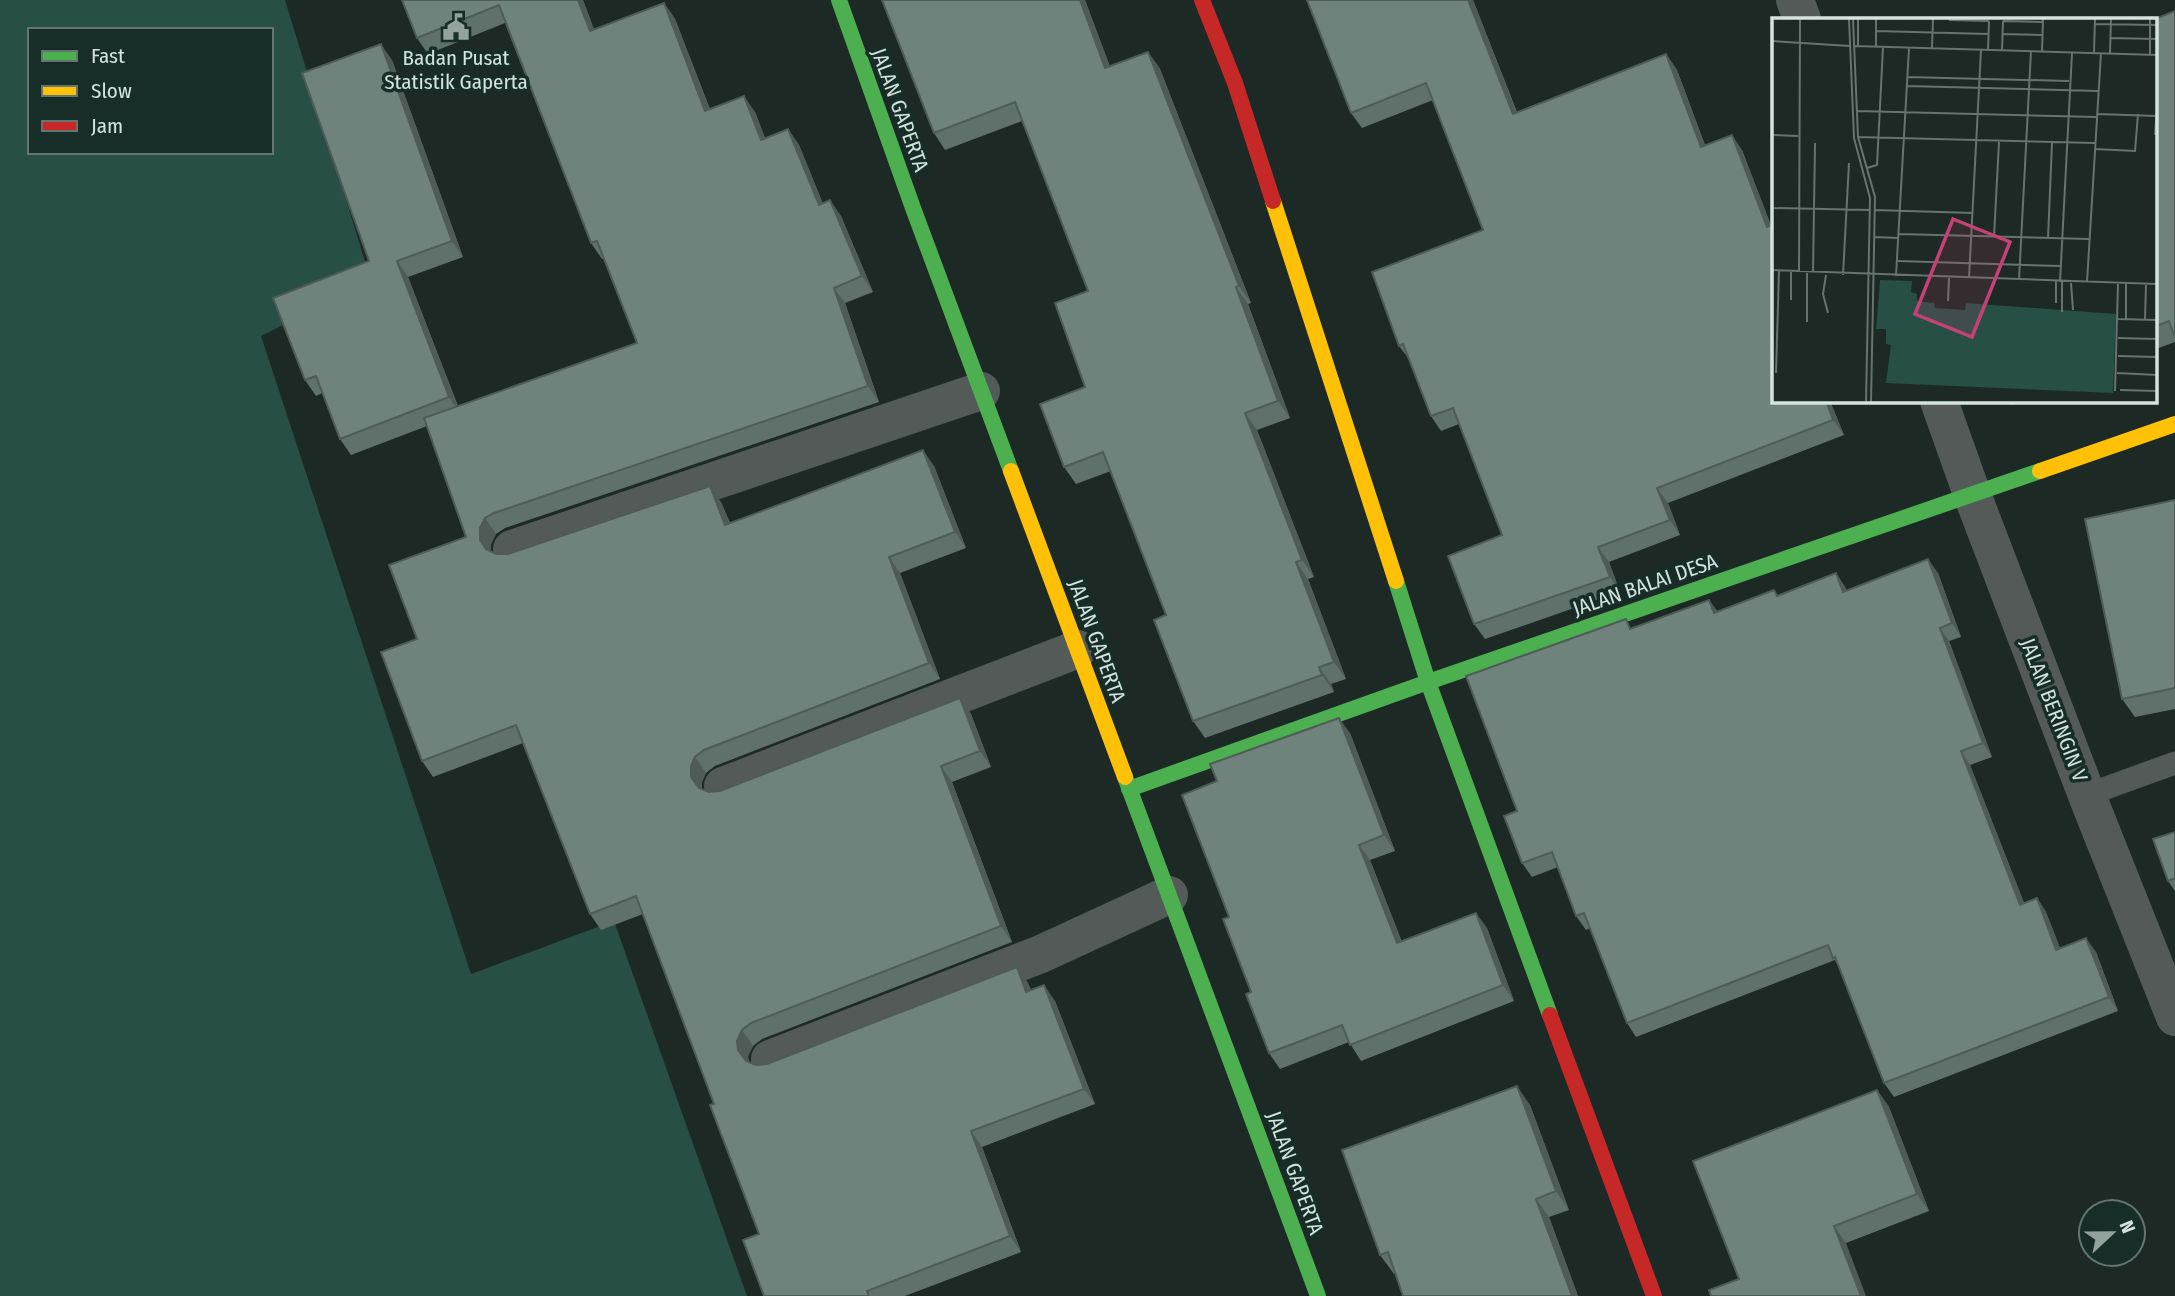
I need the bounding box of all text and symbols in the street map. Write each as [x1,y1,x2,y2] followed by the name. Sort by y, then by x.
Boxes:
[441,12,471,42] public building icon: Badan Pusat Statistik Gaperta
[1772,18,2158,402] inset map
[28,28,273,154] legend
[91,43,125,69] text: Fast
[384,45,528,95] place label: Badan Pusat Statistik Gaperta
[866,45,934,175] street label: JALAN GAPERTA
[91,78,132,104] text: Slow
[91,113,123,139] text: Jam
[1569,548,1721,622] street label: JALAN BALAI DESA
[1063,576,1131,706] street label: JALAN GAPERTA
[2015,635,2093,786] street label: JALAN BERINGIN V
[1261,1108,1329,1238] street label: JALAN GAPERTA
[2077,1198,2147,1268] north arrow
[2115,1217,2140,1236] text: N

